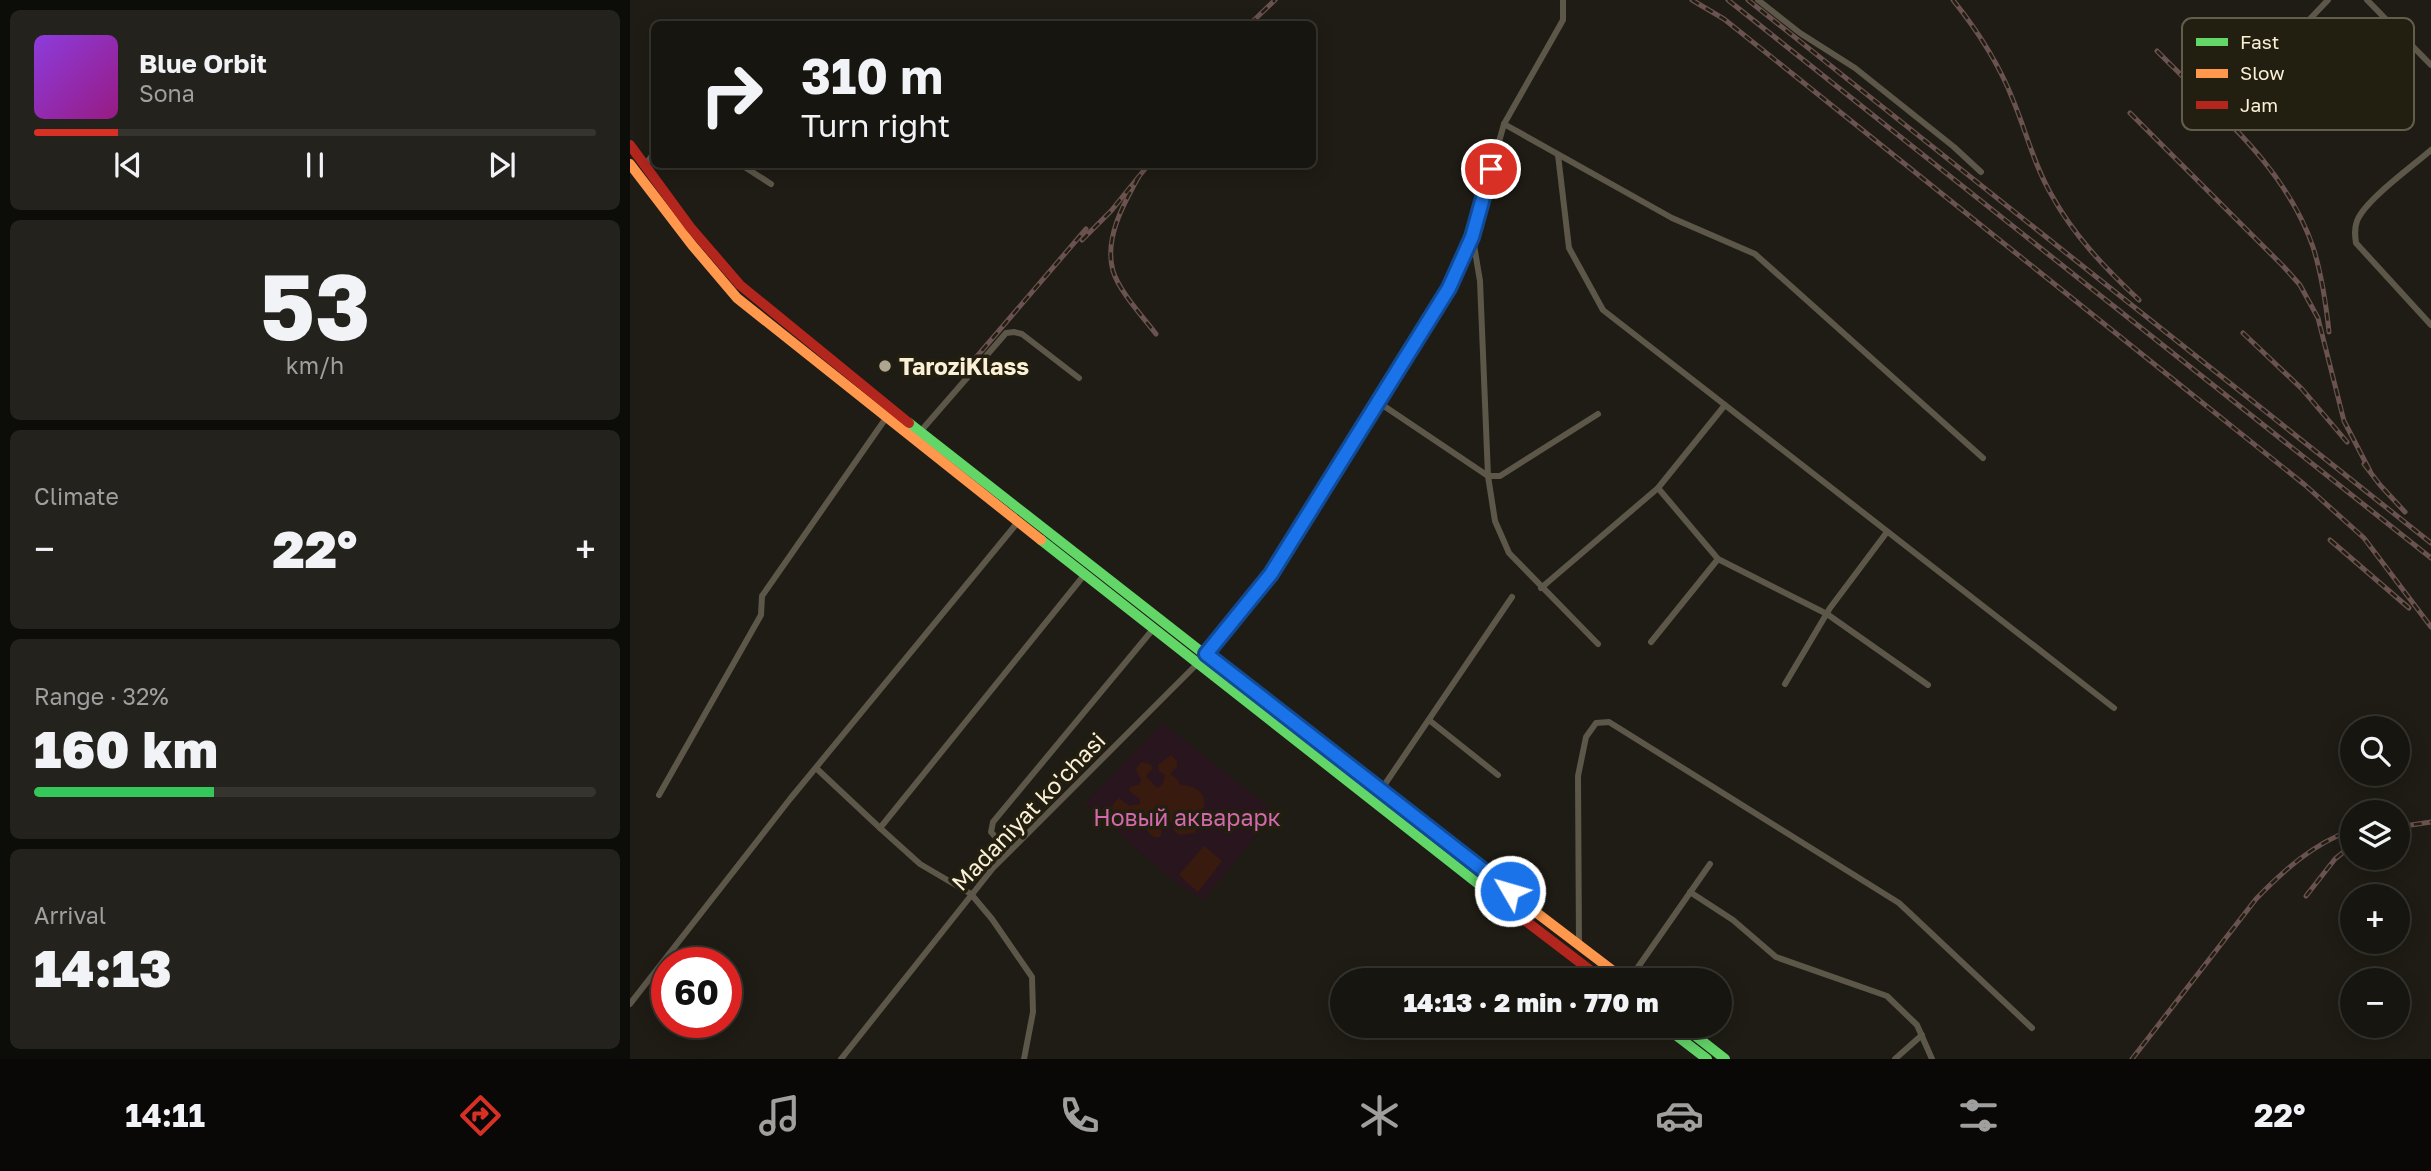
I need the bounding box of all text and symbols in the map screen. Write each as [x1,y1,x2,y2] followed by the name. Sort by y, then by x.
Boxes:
[2182,18,2414,130] legend
[2240,30,2279,53] text: Fast
[801,46,943,105] text: 310 m
[139,48,267,79] text: Blue Orbit
[686,49,777,140] icon: right
[2240,61,2285,84] text: Slow
[139,79,195,107] text: Sona
[2240,93,2278,116] text: Jam
[801,106,950,144] text: Turn right
[1461,139,1521,199] pin
[109,146,147,184] icon: previous
[296,146,334,184] icon: pause
[483,146,521,184] icon: next
[1472,150,1510,188] icon: arrive
[259,251,371,360] text: 53
[286,351,344,379] text: km/h
[899,352,1029,380] place label: TaroziKlass
[877,358,893,374] marker: TaroziKlass
[34,482,119,510] text: Climate
[273,517,357,579] text: 22°
[34,526,55,571] text: −
[575,526,596,571] text: +
[34,682,169,710] text: Range · 32%
[2340,716,2410,1038] map controls
[2340,716,2410,786] button: search
[34,717,218,779] text: 160 km
[945,726,1111,896] street label: Madaniyat ko'chasi
[2340,800,2410,870] button: layers
[1093,803,1281,831] park label: Новый акварарк
[1473,854,1547,928] position arrow
[2340,884,2410,954] button: +
[34,901,106,929] text: Arrival
[34,936,172,998] text: 14:13
[651,947,742,1038] speed limit sign: 60
[2340,968,2410,1038] button: −
[1403,987,1659,1018] text: 14:13 · 2 min · 770 m
[456,1091,505,1140] icon: directions
[755,1091,804,1140] icon: music
[1055,1091,1104,1140] icon: phone
[1355,1091,1404,1140] icon: climate
[1655,1091,1704,1140] icon: car
[1954,1091,2003,1140] icon: filters
[125,1096,205,1134] text: 14:11
[2254,1096,2306,1134] text: 22°

